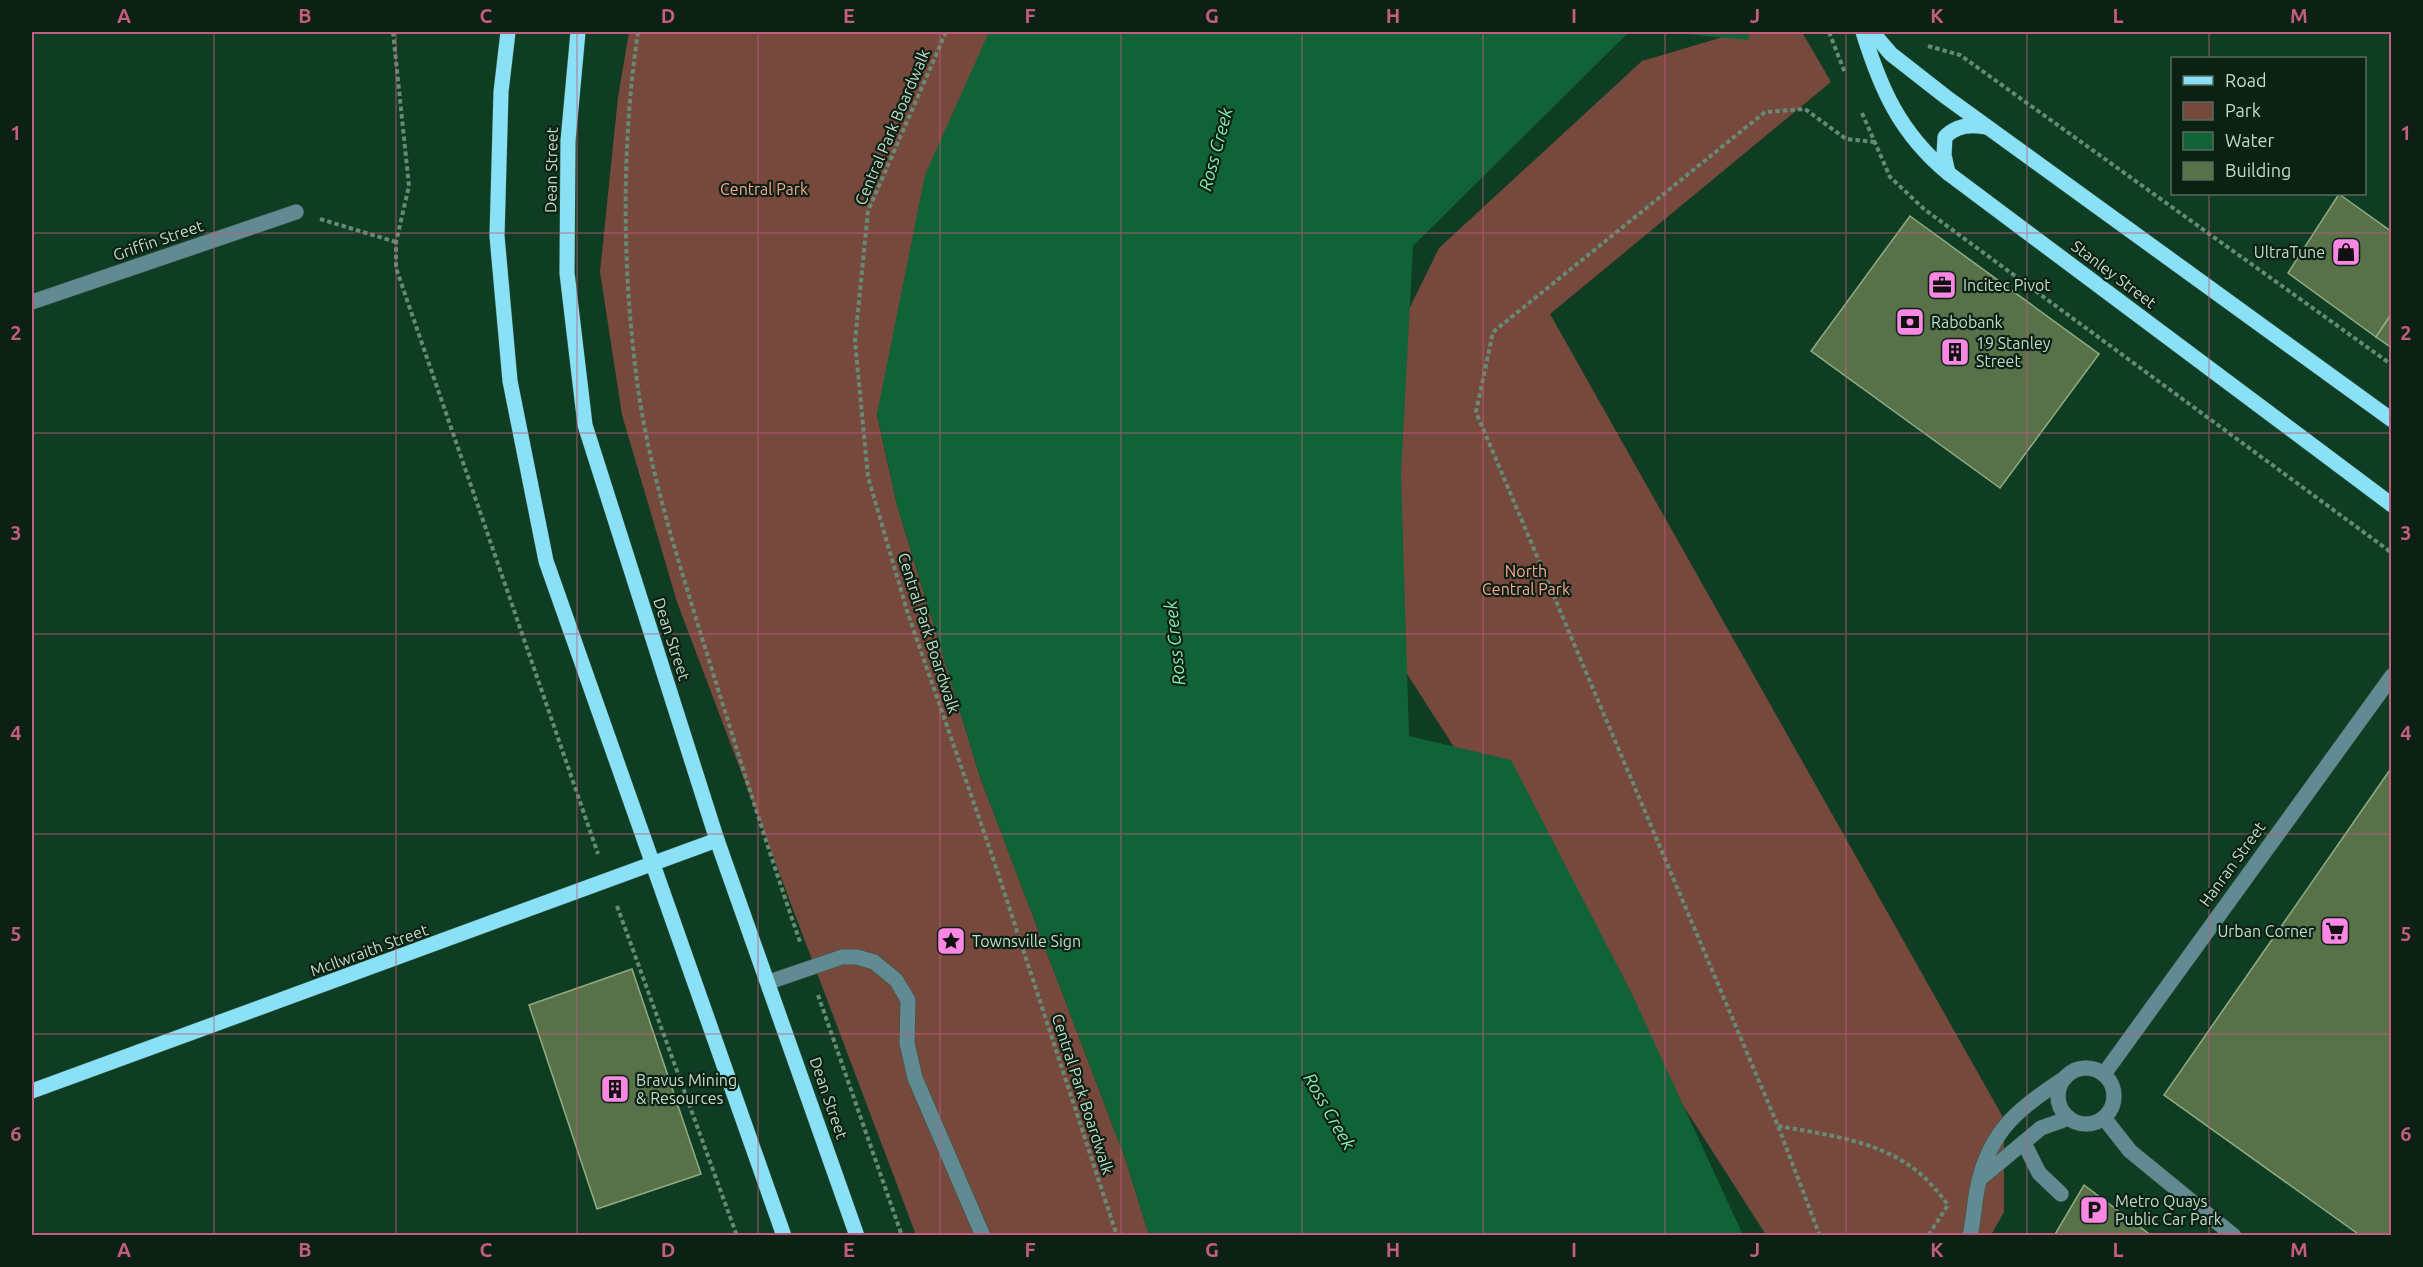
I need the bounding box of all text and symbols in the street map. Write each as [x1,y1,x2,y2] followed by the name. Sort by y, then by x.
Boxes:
[117,4,131,27] text: A
[298,4,312,27] text: B
[480,4,493,27] text: C
[661,4,675,27] text: D
[843,4,855,27] text: E
[1024,4,1036,27] text: F
[1205,4,1219,27] text: G
[1386,4,1400,27] text: H
[1571,4,1577,27] text: I
[1750,4,1760,27] text: J
[1930,4,1944,27] text: K
[2113,4,2124,27] text: L
[2290,4,2308,27] text: M
[851,46,933,208] street label: Central Park Boardwalk
[2171,57,2366,195] legend
[2225,70,2267,90] text: Road
[2225,100,2261,120] text: Park
[1194,105,1236,193] water label: Ross Creek
[10,121,22,144] text: 1
[2400,121,2412,144] text: 1
[541,126,561,213] street label: Dean Street
[2225,130,2275,150] text: Water
[2225,160,2291,180] text: Building
[720,180,808,198] park label: Central Park
[111,216,206,264] street label: Griffin Street
[2068,236,2160,312] street label: Stanley Street
[2330,236,2362,268] shop icon: UltraTune
[2254,243,2325,261] place label: UltraTune
[1926,269,1958,301] office icon: Incitec Pivot
[1963,276,2051,294] place label: Incitec Pivot
[1894,306,1926,338] bank icon: Rabobank
[1931,313,2003,331] place label: Rabobank
[10,321,22,344] text: 2
[2400,321,2412,344] text: 2
[1976,334,2051,370] place label: 19 Stanley Street
[1939,336,1971,368] building icon: 19 Stanley Street
[10,521,22,544] text: 3
[2400,521,2412,544] text: 3
[895,550,963,716] street label: Central Park Boardwalk
[1482,562,1570,598] park label: North Central Park
[650,595,694,683] street label: Dean Street
[1160,599,1188,686] water label: Ross Creek
[10,721,22,744] text: 4
[2400,721,2412,744] text: 4
[2195,818,2269,910] street label: Hanran Street
[2319,915,2351,947] supermarket icon: Urban Corner
[308,920,431,980] street label: McIlwraith Street
[10,922,22,945] text: 5
[2217,922,2314,940] place label: Urban Corner
[2400,922,2412,945] text: 5
[935,925,967,957] place icon: Townsville Sign
[972,932,1081,950] place label: Townsville Sign
[1049,1011,1117,1177] street label: Central Park Boardwalk
[807,1054,852,1142] street label: Dean Street
[1300,1069,1360,1154] water label: Ross Creek
[636,1071,737,1107] place label: Bravus Mining & Resources
[599,1073,631,1105] building icon: Bravus Mining & Resources
[10,1122,22,1145] text: 6
[2400,1122,2412,1145] text: 6
[2115,1192,2222,1228] place label: Metro Quays Public Car Park
[2078,1194,2110,1226] parking icon: Metro Quays Public Car Park
[117,1238,131,1261] text: A
[298,1238,312,1261] text: B
[480,1238,493,1261] text: C
[661,1238,675,1261] text: D
[843,1238,855,1261] text: E
[1024,1238,1036,1261] text: F
[1205,1238,1219,1261] text: G
[1386,1238,1400,1261] text: H
[1571,1238,1577,1261] text: I
[1750,1238,1760,1261] text: J
[1930,1238,1944,1261] text: K
[2113,1238,2124,1261] text: L
[2290,1238,2308,1261] text: M

